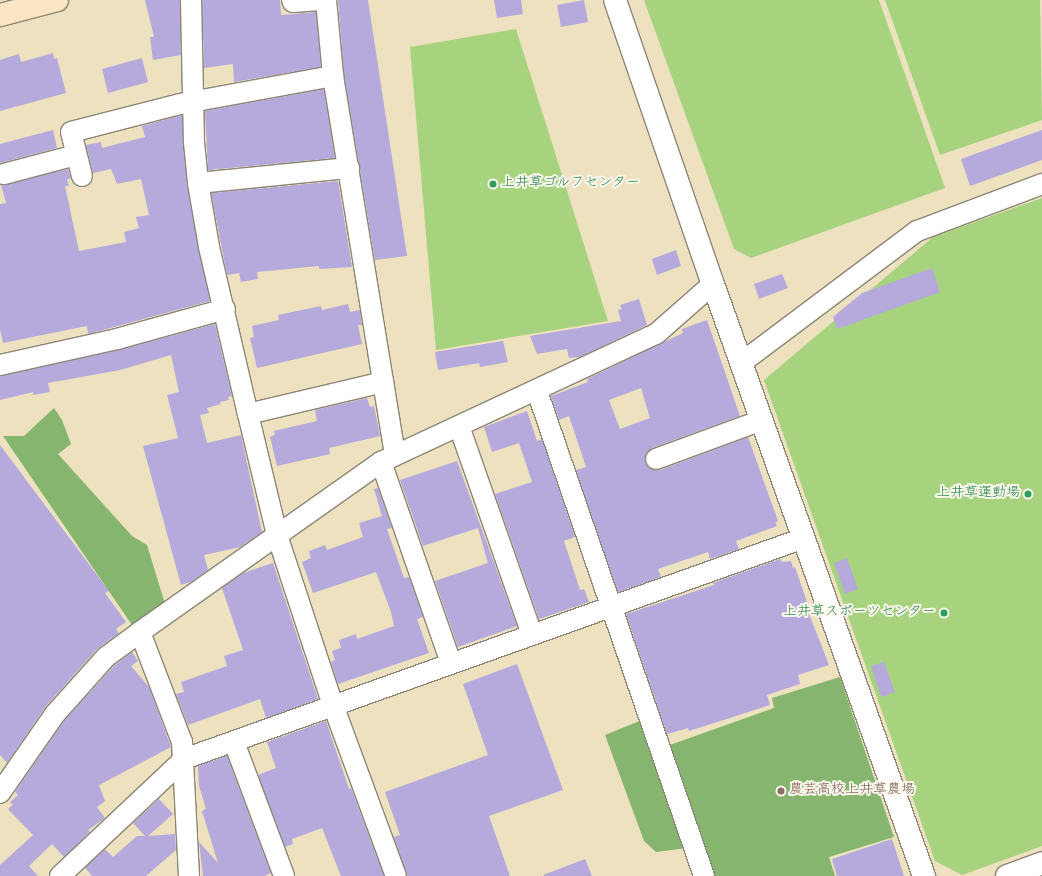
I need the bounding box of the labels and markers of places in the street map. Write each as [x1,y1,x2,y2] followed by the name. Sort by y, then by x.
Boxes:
[501,176,641,192] place label: 上井草ゴルフセンター
[488,179,498,189] marker: 上井草ゴルフセンター
[936,486,1020,502] place label: 上井草運動場
[1023,489,1033,499] marker: 上井草運動場
[782,605,936,621] place label: 上井草スポーツセンター
[939,608,949,618] marker: 上井草スポーツセンター
[789,783,915,799] place label: 農芸高校上井草農場
[776,786,786,796] marker: 農芸高校上井草農場

